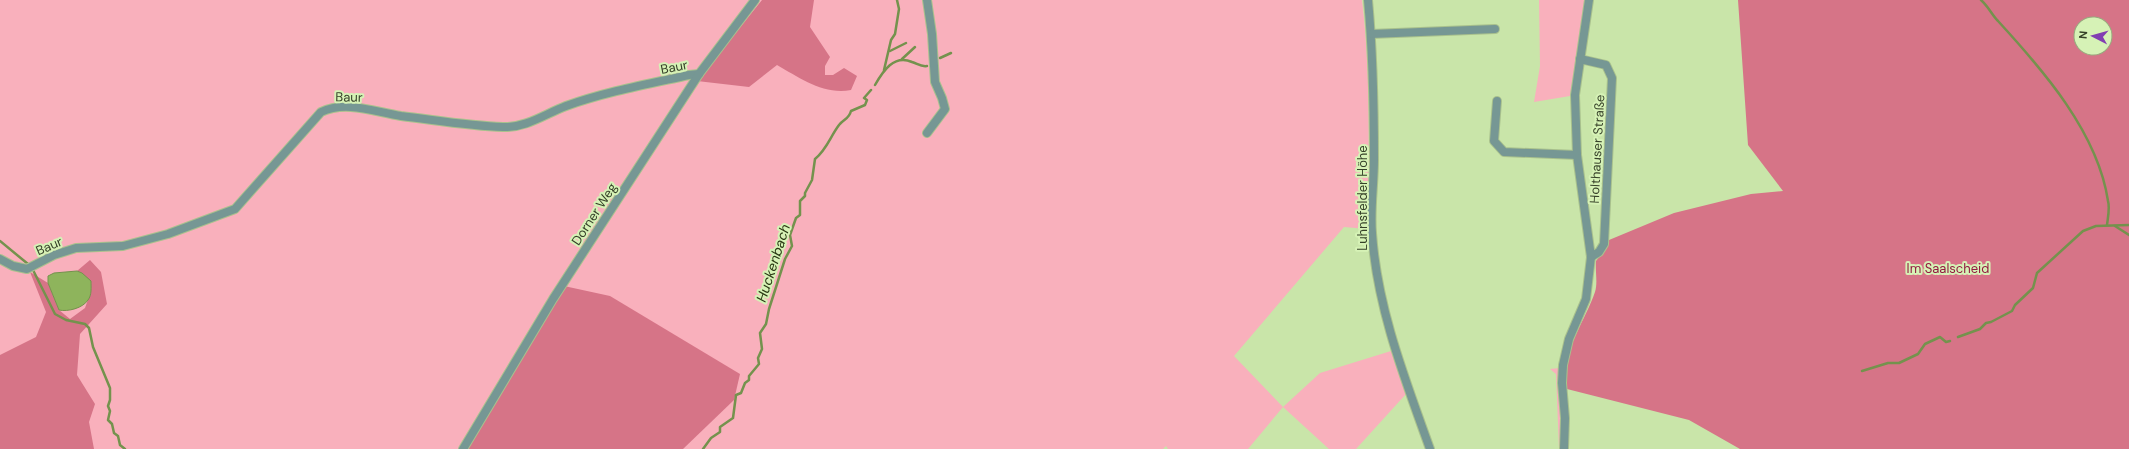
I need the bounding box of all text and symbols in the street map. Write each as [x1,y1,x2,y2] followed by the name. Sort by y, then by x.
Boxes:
[2073,16,2113,56] north arrow
[2076,30,2090,40] text: N
[659,56,689,78] street label: Baur
[335,88,363,106] street label: Baur
[1586,94,1608,204] street label: Holthauser Straße
[1354,145,1371,251] street label: Luhnsfelder Höhe
[568,180,620,248] street label: Dorner Weg
[752,222,794,304] water label: Huckenbach
[33,233,65,259] street label: Baur
[1907,260,1989,277] park label: Im Saalscheid

